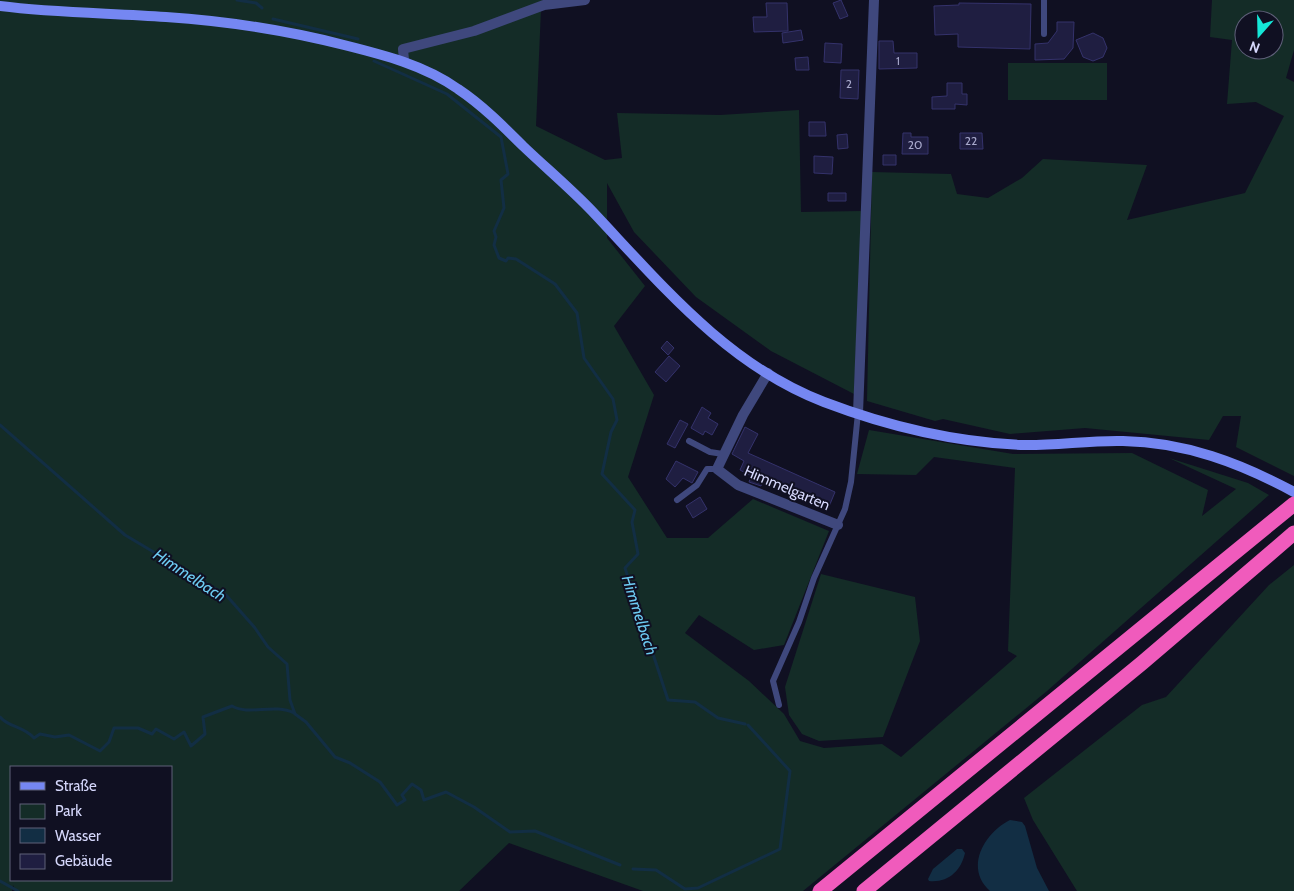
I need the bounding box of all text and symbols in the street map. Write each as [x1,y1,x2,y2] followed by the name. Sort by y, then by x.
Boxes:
[1234,10,1284,60] north arrow
[1247,37,1262,57] text: N
[896,53,900,68] house number: 1
[846,76,852,91] house number: 2
[965,133,977,148] house number: 22
[908,137,922,152] house number: 20
[741,462,833,514] street label: Himmelgarten
[150,545,230,606] water label: Himmelbach
[618,573,661,657] water label: Himmelbach
[10,766,172,881] legend
[55,777,97,795] text: Straße
[55,802,82,820] text: Park
[55,827,101,845] text: Wasser
[55,852,112,870] text: Gebäude

